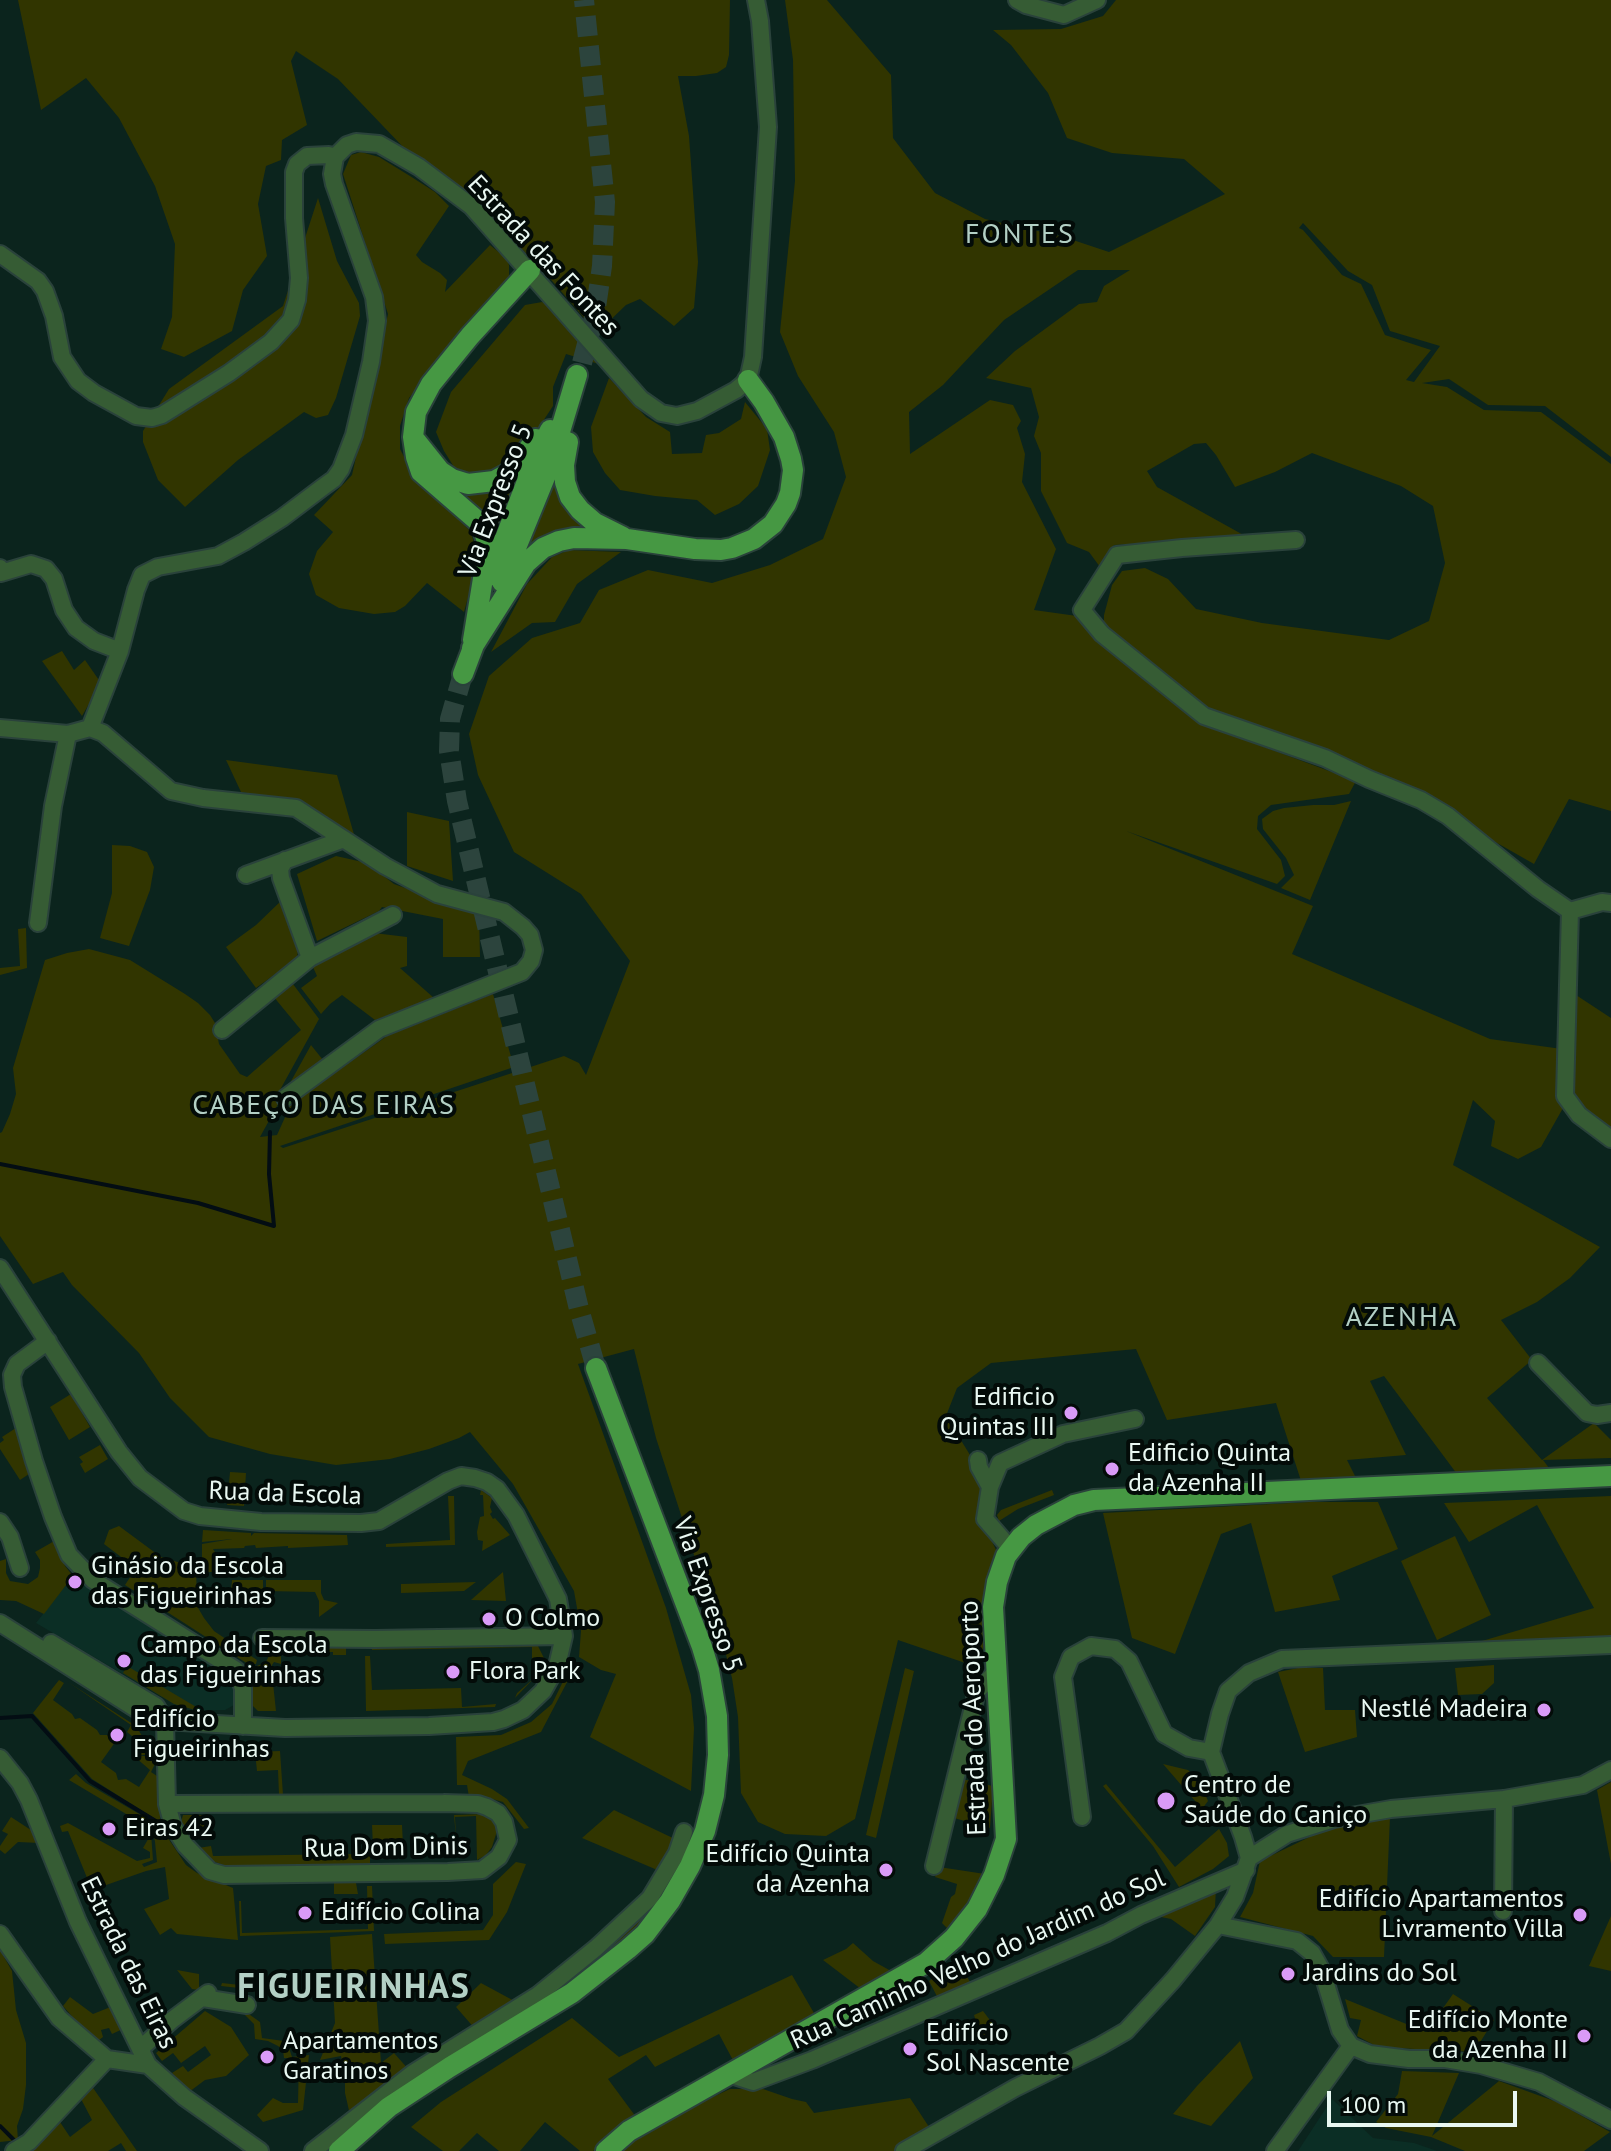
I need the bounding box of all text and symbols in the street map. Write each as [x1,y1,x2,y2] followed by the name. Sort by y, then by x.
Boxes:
[461,169,625,343] street label: Estrada das Fontes
[965,218,1075,252] district label: FONTES
[452,420,540,582] street label: Via Expresso 5
[192,1089,456,1123] district label: CABEÇO DAS EIRAS
[1346,1301,1458,1335] district label: AZENHA
[940,1382,1055,1444] place label: Edificio Quintas III
[1062,1404,1080,1422] marker: Edificio Quintas III
[1128,1438,1291,1500] place label: Edificio Quinta da Azenha II
[1103,1460,1121,1478] marker: Edificio Quinta da Azenha II
[208,1476,362,1512] street label: Rua da Escola
[666,1513,748,1677] street label: Via Expresso 5
[91,1551,284,1612] place label: Ginásio da Escola das Figueirinhas
[66,1573,84,1591] marker: Ginásio da Escola das Figueirinhas
[954,1600,994,1836] street label: Estrada do Aeroporto
[505,1603,600,1635] place label: O Colmo
[480,1610,498,1628] marker: O Colmo
[140,1630,328,1692] place label: Campo da Escola das Figueirinhas
[115,1652,133,1670] marker: Campo da Escola das Figueirinhas
[469,1656,580,1688] place label: Flora Park
[444,1663,462,1681] marker: Flora Park
[1360,1694,1528,1726] place label: Nestlé Madeira
[1535,1701,1553,1719] marker: Nestlé Madeira
[133,1704,270,1766] place label: Edifício Figueirinhas
[108,1726,126,1744] marker: Edifício Figueirinhas
[1184,1770,1367,1832] place label: Centro de Saúde do Caniço
[1155,1790,1177,1812] marker: Centro de Saúde do Caniço
[125,1813,214,1845] place label: Eiras 42
[100,1820,118,1838] marker: Eiras 42
[304,1831,468,1865] street label: Rua Dom Dinis
[706,1839,870,1900] place label: Edifício Quinta da Azenha
[877,1861,895,1879] marker: Edifício Quinta da Azenha
[786,1863,1170,2057] street label: Rua Caminho Velho do Jardim do Sol
[73,1872,183,2054] street label: Estrada das Eiras
[1319,1884,1564,1946] place label: Edifício Apartamentos Livramento Villa
[321,1897,480,1929] place label: Edifício Colina
[296,1904,314,1922] marker: Edifício Colina
[1571,1906,1589,1924] marker: Edifício Apartamentos Livramento Villa
[1304,1958,1457,1990] place label: Jardins do Sol
[1279,1965,1297,1983] marker: Jardins do Sol
[237,1968,471,2008] district label: FIGUEIRINHAS
[1408,2005,1568,2066] place label: Edifício Monte da Azenha II
[926,2018,1070,2080] place label: Edifício Sol Nascente
[283,2026,438,2088] place label: Apartamentos Garatinos
[1575,2027,1593,2045] marker: Edifício Monte da Azenha II
[901,2040,919,2058] marker: Edifício Sol Nascente
[258,2048,276,2066] marker: Apartamentos Garatinos
[1331,2075,1521,2125] scale bar
[1341,2089,1406,2120] text: 100 m

